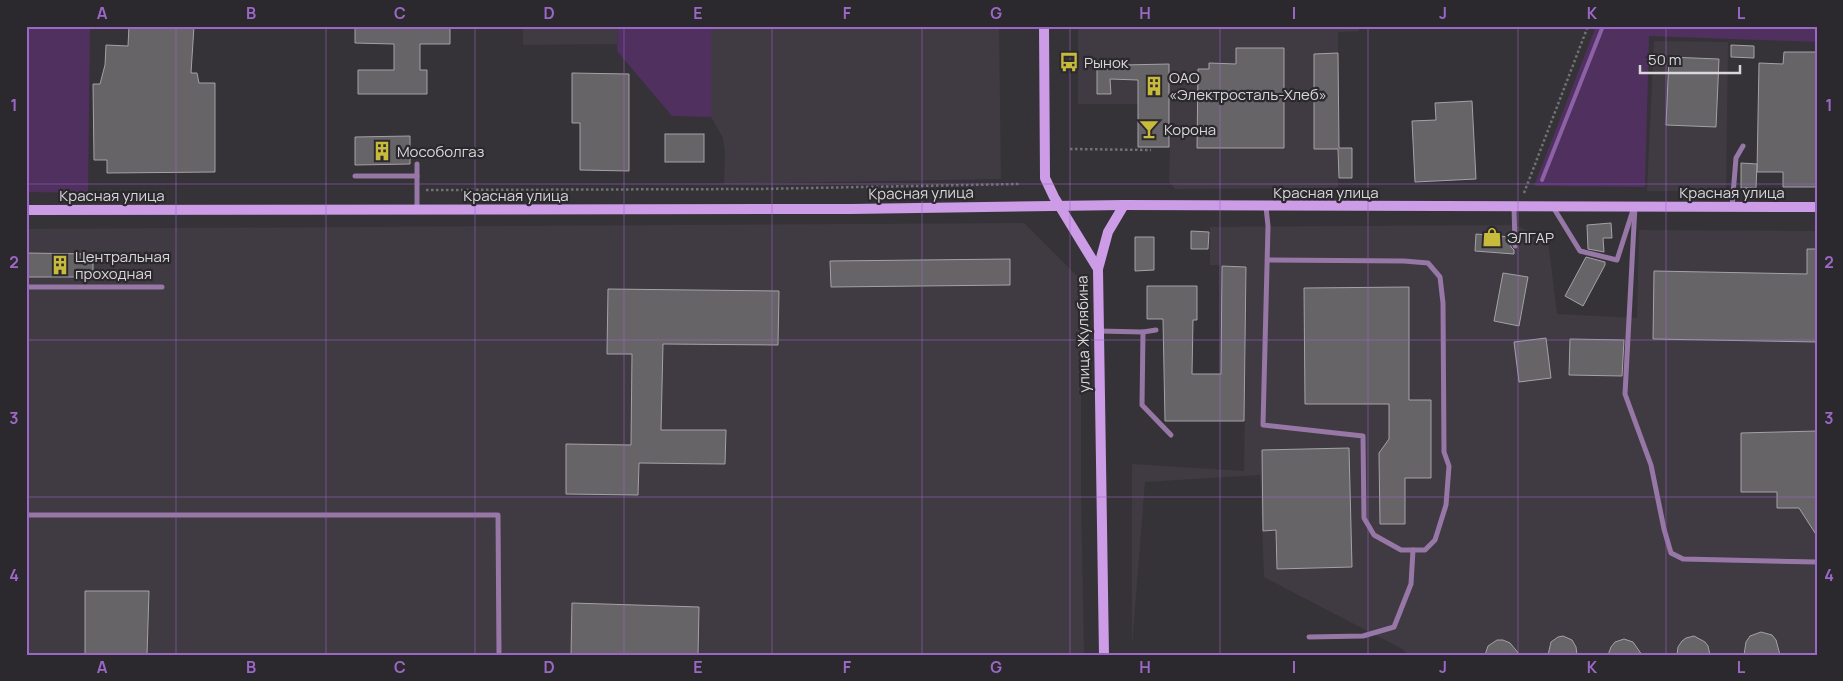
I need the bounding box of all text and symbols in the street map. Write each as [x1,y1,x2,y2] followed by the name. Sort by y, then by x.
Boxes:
[97,2,108,24] text: A
[246,2,256,24] text: B
[394,2,406,24] text: C
[543,2,555,24] text: D
[693,2,703,24] text: E
[843,2,852,24] text: F
[990,2,1002,24] text: G
[1139,2,1151,24] text: H
[1292,2,1296,24] text: I
[1439,2,1447,24] text: J
[1587,2,1598,24] text: K
[1737,2,1746,24] text: L
[1640,42,1740,74] scale bar
[1648,49,1682,70] text: 50 m
[1058,51,1080,73] bus stop icon: Рынок
[1084,52,1129,73] place label: Рынок
[1169,67,1327,105] place label: ОАО «Электросталь-Хлеб»
[1143,75,1165,97] building icon: ОАО «Электросталь-Хлеб»
[10,94,18,116] text: 1
[1825,94,1833,116] text: 1
[1138,118,1160,140] bar icon: Корона
[1164,119,1216,140] place label: Корона
[371,140,393,162] building icon: Мособолгаз
[397,141,484,162] place label: Мособолгаз
[868,182,974,204] street label: Красная улица
[1273,182,1379,203] street label: Красная улица
[1679,182,1785,203] street label: Красная улица
[59,185,165,206] street label: Красная улица
[463,185,569,206] street label: Красная улица
[1481,226,1503,248] shop icon: ЭЛГАР
[1507,227,1554,248] place label: ЭЛГАР
[75,246,170,284] place label: Центральная проходная
[9,251,19,273] text: 2
[1824,251,1834,273] text: 2
[49,254,71,276] building icon: Центральная проходная
[1071,275,1095,393] street label: улица Жулябина
[9,407,19,429] text: 3
[1824,407,1834,429] text: 3
[9,564,19,586] text: 4
[1824,564,1834,586] text: 4
[97,656,108,678] text: A
[246,656,256,678] text: B
[394,656,406,678] text: C
[543,656,555,678] text: D
[693,656,703,678] text: E
[843,656,852,678] text: F
[990,656,1002,678] text: G
[1139,656,1151,678] text: H
[1292,656,1296,678] text: I
[1439,656,1447,678] text: J
[1587,656,1598,678] text: K
[1737,656,1746,678] text: L

